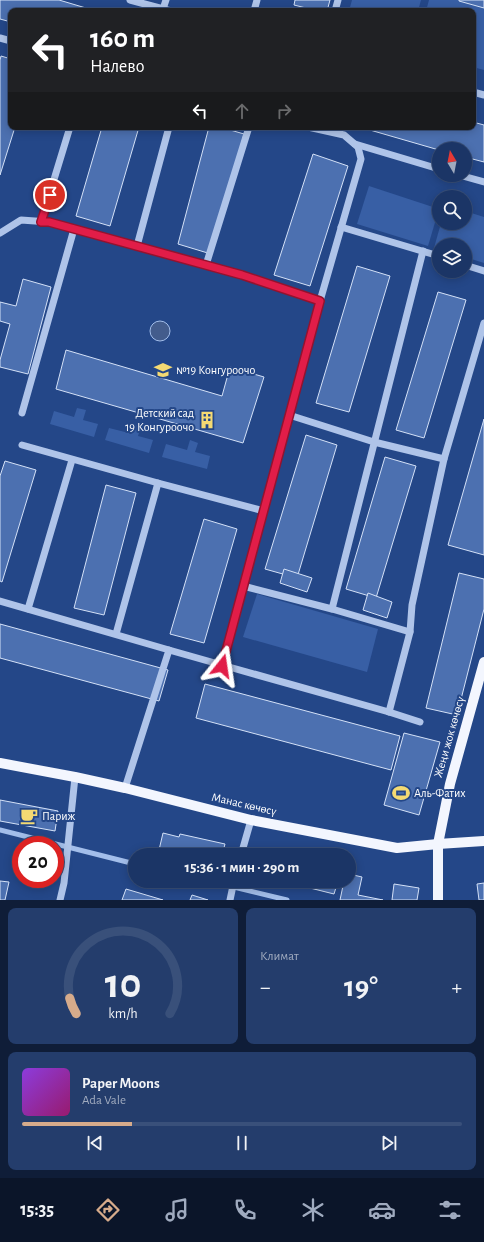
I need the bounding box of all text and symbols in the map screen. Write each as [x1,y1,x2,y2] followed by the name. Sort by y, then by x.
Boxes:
[24,24,76,76] icon: left
[90,25,155,53] text: 160 m
[90,58,144,76] text: Налево
[189,100,211,122] icon: left
[231,100,253,122] icon: ahead
[273,100,295,122] icon: right
[432,142,472,182] north arrow
[432,142,472,278] map controls
[33,178,67,212] pin
[39,184,61,206] icon: arrive
[432,190,472,230] button: search
[432,238,472,278] button: layers
[153,360,173,380] school or university icon: №19 Конгуроочо
[176,364,255,377] place label: №19 Конгуроочо
[125,407,194,434] place label: Детский сад 19 Конгуроочо
[197,410,217,430] building icon: Детский сад 19 Конгуроочо
[201,645,243,687] position arrow
[432,695,466,779] street label: Жеңи жок көчөсү
[391,783,411,803] sports icon: Аль-Фатих
[414,787,466,799] place label: Аль-Фатих
[210,791,278,817] street label: Манас көчөсү
[19,806,39,826] cafe icon: Париж
[42,810,76,822] place label: Париж
[12,836,64,888] speed limit sign: 20
[185,860,299,875] text: 15:36 · 1 мин · 290 m
[260,950,299,963] text: Климат
[105,964,141,1005] text: 10
[344,972,378,1002] text: 19°
[260,976,271,998] text: −
[451,976,462,998] text: +
[108,1007,138,1021] text: km/h
[82,1076,160,1091] text: Paper Moons
[82,1094,126,1107] text: Ada Vale
[84,1132,106,1154] icon: previous
[231,1132,253,1154] icon: pause
[378,1132,400,1154] icon: next
[94,1196,122,1224] icon: directions
[163,1196,191,1224] icon: music
[231,1196,259,1224] icon: phone
[299,1196,327,1224] icon: climate
[368,1196,396,1224] icon: car
[436,1196,464,1224] icon: filters
[20,1201,54,1219] text: 15:35

